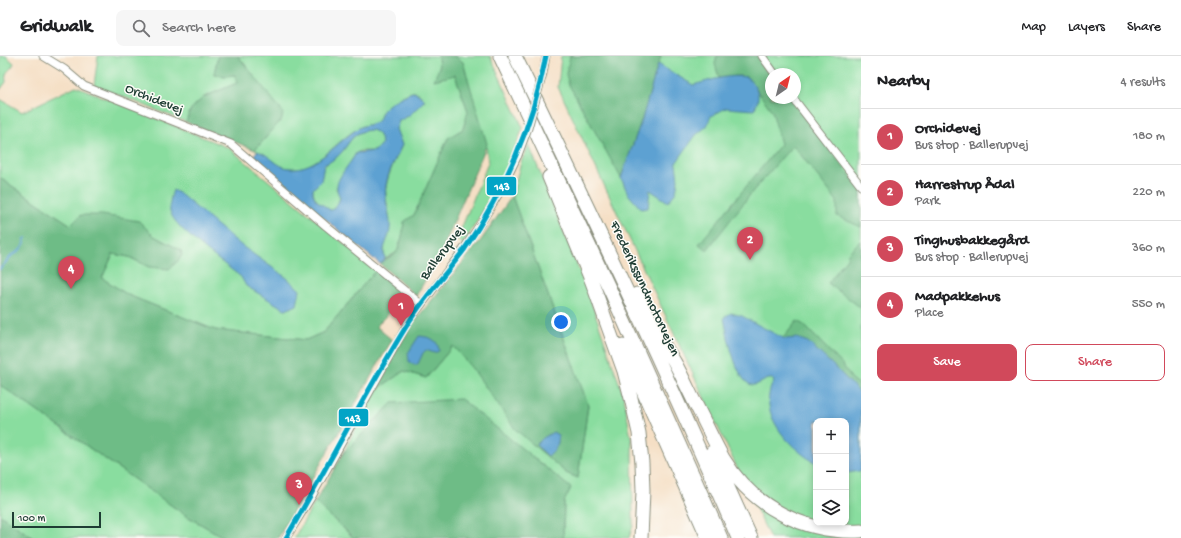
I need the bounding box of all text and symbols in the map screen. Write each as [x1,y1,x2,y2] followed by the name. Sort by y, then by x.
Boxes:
[116,10,396,46] search box
[20,16,92,39] text: Gridwalk
[130,17,152,39] icon: search
[162,19,236,37] text: Search here
[1022,19,1046,36] text: Map
[1068,19,1105,36] text: Layers
[1127,19,1161,36] text: Share
[765,68,801,104] north arrow
[877,72,930,92] text: Nearby
[1121,75,1165,90] text: 4 results
[122,81,186,119] street label: Orchidevej
[915,120,981,138] text: Orchidevej
[887,129,893,144] text: 1
[1133,129,1165,144] text: 180 m
[915,138,1029,153] text: Bus stop · Ballerupvej
[486,176,517,196] line badge: 143
[915,176,1014,194] text: Harrestrup Ådal
[493,182,510,194] text: 143
[887,185,893,200] text: 2
[1133,185,1165,200] text: 220 m
[915,194,940,209] text: Park
[605,218,683,360] street label: Frederikssundmotorvejen
[416,222,469,285] street label: Ballerupvej
[737,227,763,260] pin: 2
[915,232,1029,250] text: Tinghusbakkegård
[887,241,893,256] text: 3
[1132,241,1165,256] text: 360 m
[915,250,1029,265] text: Bus stop · Ballerupvej
[58,256,84,289] pin: 4
[915,288,1000,306] text: Madpakkehus
[388,293,414,326] pin: 1
[887,297,893,312] text: 4
[1132,297,1165,312] text: 550 m
[915,306,943,321] text: Place
[551,312,571,332] your location
[877,344,1017,381] button: Save
[1025,344,1165,381] button: Share
[338,408,369,427] line badge: 143
[344,414,361,426] text: 143
[813,418,849,526] map controls
[813,418,849,454] button: +
[813,454,849,490] button: −
[286,472,312,505] pin: 3
[813,490,849,526] button: layers
[12,510,101,529] scale bar
[18,513,45,525] text: 100 m

